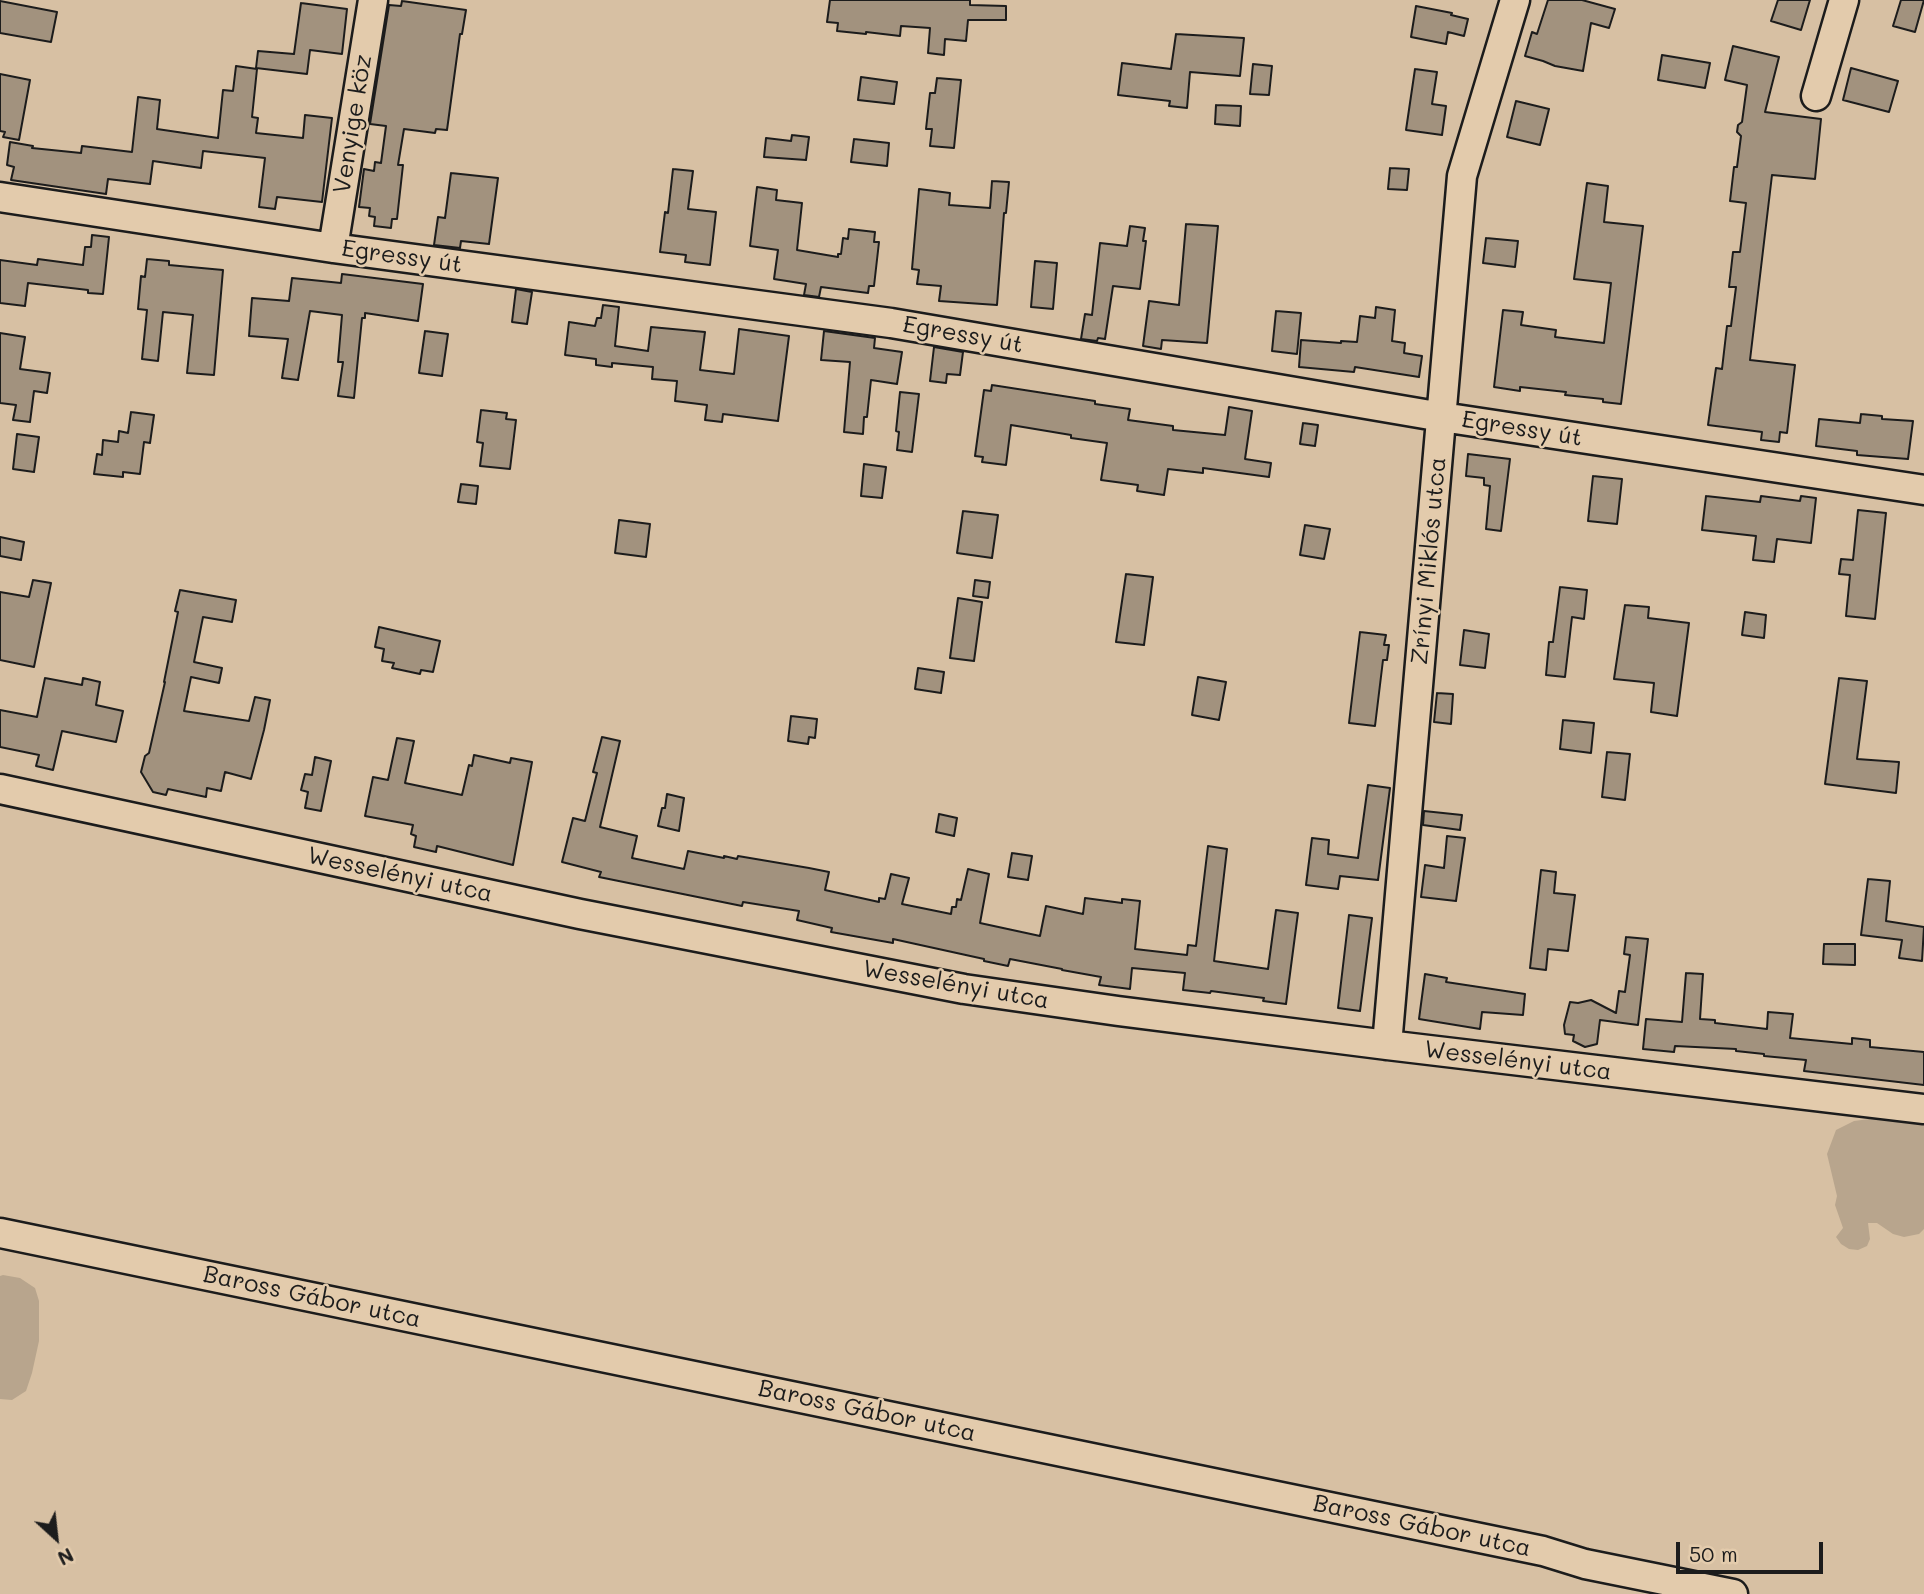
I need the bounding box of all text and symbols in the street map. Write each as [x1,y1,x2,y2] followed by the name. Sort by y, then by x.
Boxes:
[328,52,378,196] street label: Venyige köz
[340,234,464,280] street label: Egressy út
[901,310,1025,360] street label: Egressy út
[1460,405,1584,453] street label: Egressy út
[1406,456,1452,666] street label: Zrínyi Miklós utca
[305,841,495,909] street label: Wesselényi utca
[861,954,1051,1016] street label: Wesselényi utca
[1423,1035,1613,1087] street label: Wesselényi utca
[200,1260,424,1334] street label: Baross Gábor utca
[755,1374,979,1448] street label: Baross Gábor utca
[1310,1489,1534,1563] street label: Baross Gábor utca
[21,1503,91,1573] north arrow
[1679,1528,1826,1572] scale bar
[1689,1540,1738,1567] text: 50 m
[54,1543,78,1572] text: N

